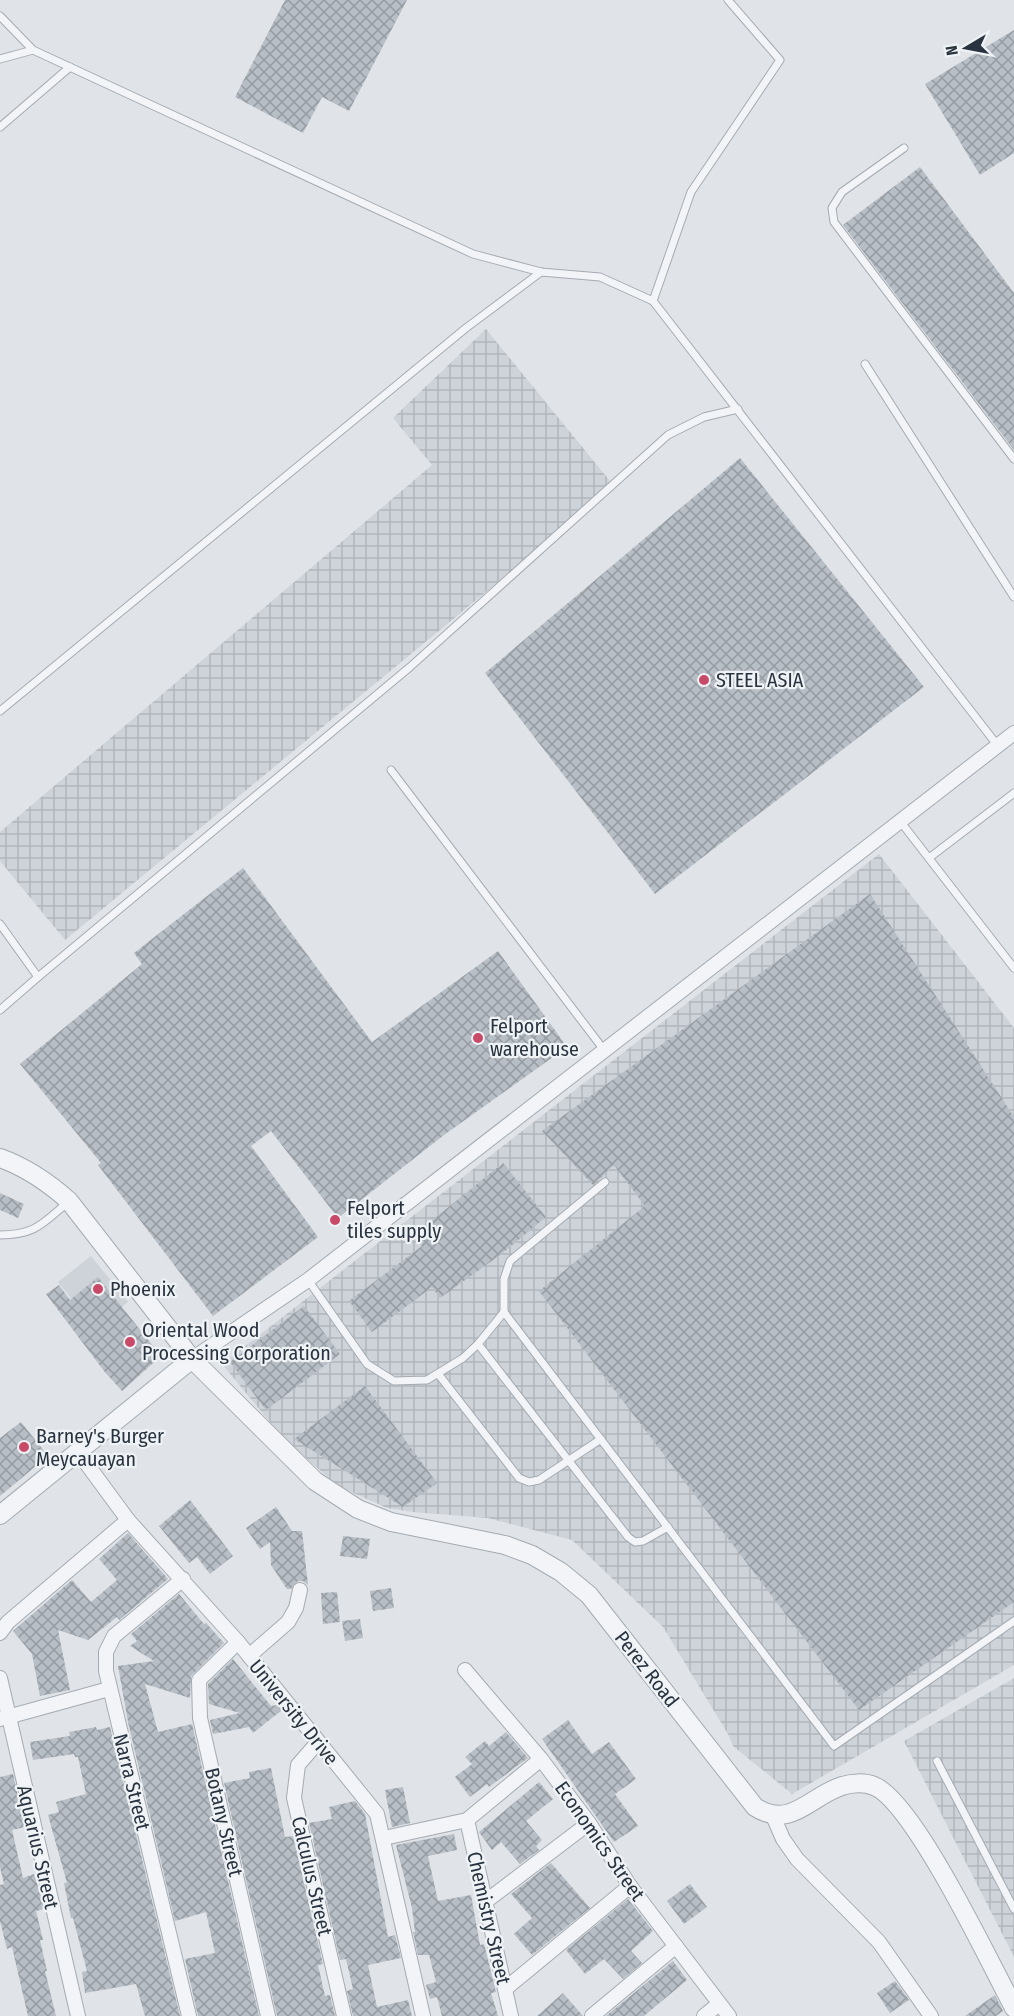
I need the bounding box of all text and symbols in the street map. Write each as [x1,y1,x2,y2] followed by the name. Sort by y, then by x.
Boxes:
[936,18,996,78] north arrow
[942,44,962,57] text: N
[716,668,804,692] place label: STEEL ASIA
[697,673,711,687] marker: STEEL ASIA
[490,1014,579,1061] place label: Felport warehouse
[471,1031,485,1045] marker: Felport warehouse
[347,1196,441,1243] place label: Felport tiles supply
[328,1213,342,1227] marker: Felport tiles supply
[110,1277,176,1301] place label: Phoenix
[91,1282,105,1296] marker: Phoenix
[142,1318,331,1365] place label: Oriental Wood Processing Corporation
[123,1335,137,1349] marker: Oriental Wood Processing Corporation
[36,1424,164,1471] place label: Barney's Burger Meycauayan
[17,1440,31,1454] marker: Barney's Burger Meycauayan
[610,1626,684,1712] street label: Perez Road
[244,1654,344,1770] street label: University Drive
[108,1731,156,1833] street label: Narra Street
[200,1765,248,1879] street label: Botany Street
[550,1777,650,1906] street label: Economics Street
[12,1783,64,1912] street label: Aquarius Street
[287,1814,337,1938] street label: Calculus Street
[462,1849,516,1987] street label: Chemistry Street

